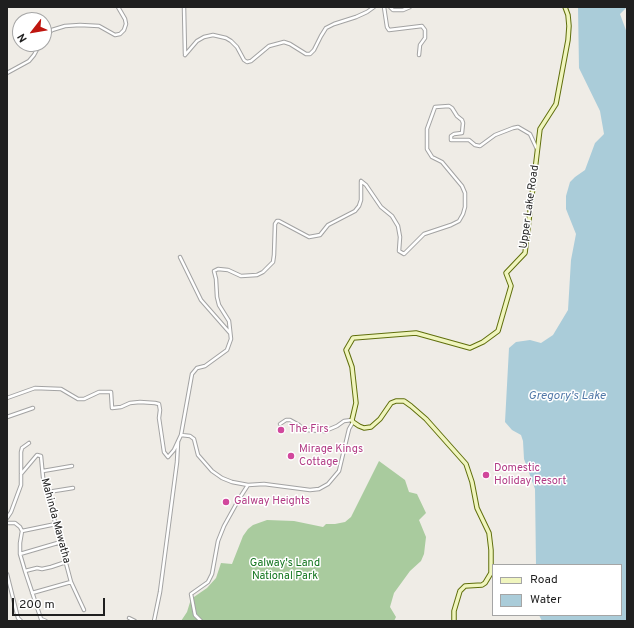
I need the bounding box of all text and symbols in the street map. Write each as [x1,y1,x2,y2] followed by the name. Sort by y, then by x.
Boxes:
[12,12,52,52] north arrow
[15,31,31,45] text: N
[518,164,542,250] street label: Upper Lake Road
[528,390,606,404] water label: Gregory's Lake
[289,423,329,437] place label: The Firs
[276,425,286,435] marker: The Firs
[299,443,363,469] place label: Mirage Kings Cottage
[286,451,296,461] marker: Mirage Kings Cottage
[494,462,566,488] place label: Domestic Holiday Resort
[481,470,491,480] marker: Domestic Holiday Resort
[37,477,73,565] street label: Mahinda Mawatha
[234,495,310,509] place label: Galway Heights
[221,497,231,507] marker: Galway Heights
[250,557,320,583] park label: Galway's Land National Park
[492,564,622,616] legend
[530,572,558,588] text: Road
[14,590,107,616] scale bar
[530,592,562,608] text: Water
[19,597,55,613] text: 200 m

